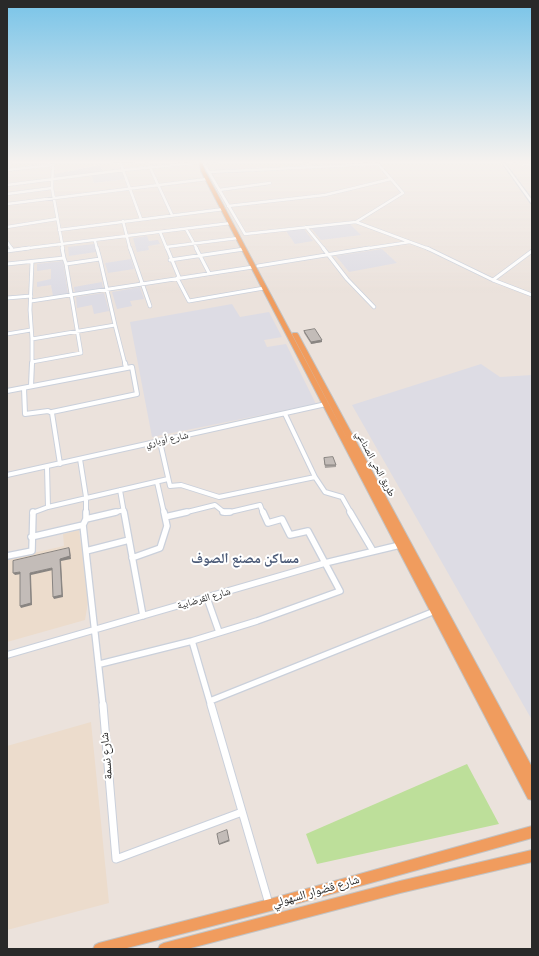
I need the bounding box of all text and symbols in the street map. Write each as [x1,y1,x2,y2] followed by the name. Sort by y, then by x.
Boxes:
[353,429,397,499] street label: طريق الحي الصناعي
[144,430,190,450] street label: شارع أوباري
[191,551,299,567] district label: مساكن مصنع الصوف
[176,586,232,612] street label: شارع القرضابية
[98,732,116,780] street label: شارع نسمة
[271,873,361,911] street label: شارع قضوار السهولي

